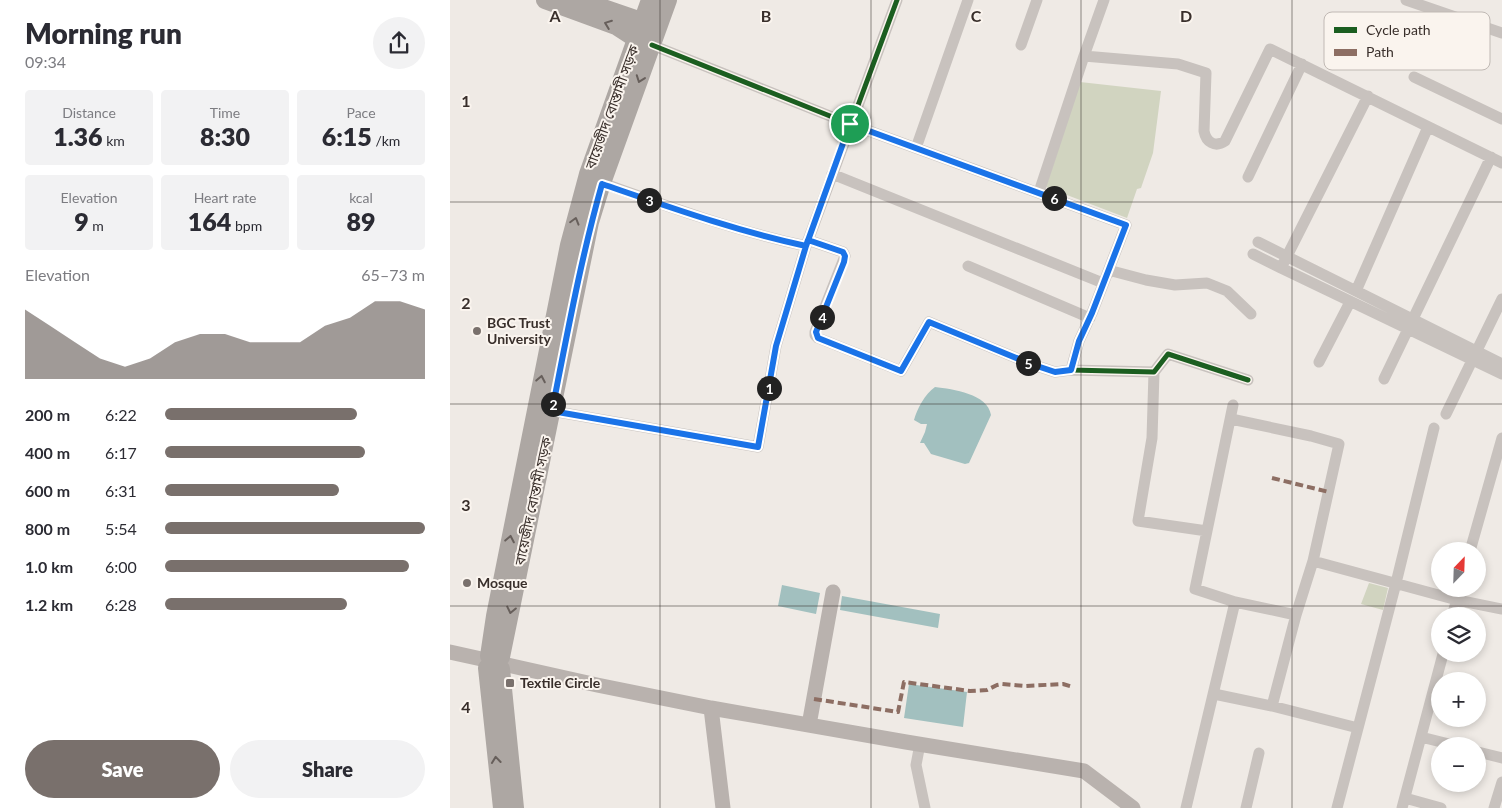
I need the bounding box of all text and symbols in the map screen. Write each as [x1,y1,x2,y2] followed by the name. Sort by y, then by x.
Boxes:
[548,6,561,25] text: A
[761,6,771,25] text: B
[971,6,982,25] text: C
[1180,6,1192,25] text: D
[1324,12,1490,70] legend
[25,16,182,50] text: Morning run
[373,17,425,69] button: share
[605,20,613,30] one-way arrow
[1366,21,1431,38] text: Cycle path
[581,42,642,172] street label: বায়েজীদ বোস্তামী সড়ক
[1366,43,1394,60] text: Path
[25,52,66,71] text: 09:34
[636,74,646,82] one-way arrow
[461,91,471,110] text: 1
[829,103,871,145] pin
[62,104,116,121] text: Distance
[210,104,240,121] text: Time
[346,104,376,121] text: Pace
[836,110,864,138] icon: arrive
[53,121,103,151] text: 1.36
[200,121,250,151] text: 8:30
[322,121,372,151] text: 6:15
[103,132,125,149] text: km
[372,132,400,149] text: /km
[1042,186,1066,210] pin: 6
[636,188,662,212] pin: 3
[61,189,117,206] text: Elevation
[194,189,256,206] text: Heart rate
[349,189,373,206] text: kcal
[1050,190,1059,207] text: 6
[645,192,654,209] text: 3
[74,206,89,236] text: 9
[188,206,231,236] text: 164
[346,206,376,236] text: 89
[89,217,104,234] text: m
[231,217,262,234] text: bpm
[570,217,580,225] one-way arrow
[25,265,90,284] text: Elevation
[361,265,425,284] text: 65–73 m
[461,293,471,312] text: 2
[810,304,834,330] pin: 4
[818,309,827,326] text: 4
[487,314,551,347] place label: BGC Trust University
[471,325,483,337] marker: BGC Trust University
[1016,350,1040,376] pin: 5
[1024,355,1033,372] text: 5
[536,375,546,384] one-way arrow
[756,376,782,400] pin: 1
[765,380,774,397] text: 1
[540,392,566,416] pin: 2
[549,396,558,413] text: 2
[25,405,70,424] text: 200 m
[105,405,137,424] text: 6:22
[510,435,555,568] street label: বায়েজীদ বোস্তামী সড়ক
[25,443,70,462] text: 400 m
[105,443,137,462] text: 6:17
[25,481,70,500] text: 600 m
[105,481,137,500] text: 6:31
[461,495,471,514] text: 3
[25,519,70,538] text: 800 m
[105,519,137,538] text: 5:54
[505,534,515,543] one-way arrow
[1431,542,1486,598] north arrow
[1431,542,1486,792] map controls
[25,557,73,576] text: 1.0 km
[105,557,137,576] text: 6:00
[477,574,528,591] place label: Mosque
[461,577,473,589] marker: Mosque
[25,595,73,614] text: 1.2 km
[105,595,137,614] text: 6:28
[506,605,517,614] one-way arrow
[1431,607,1486,662] button: layers
[1431,672,1486,727] button: +
[520,674,601,691] place label: Textile Circle
[504,677,516,689] marker: Textile Circle
[461,697,471,716] text: 4
[1431,737,1486,792] button: −
[25,740,220,798] button: Save
[230,740,425,798] button: Share
[491,755,502,763] one-way arrow

